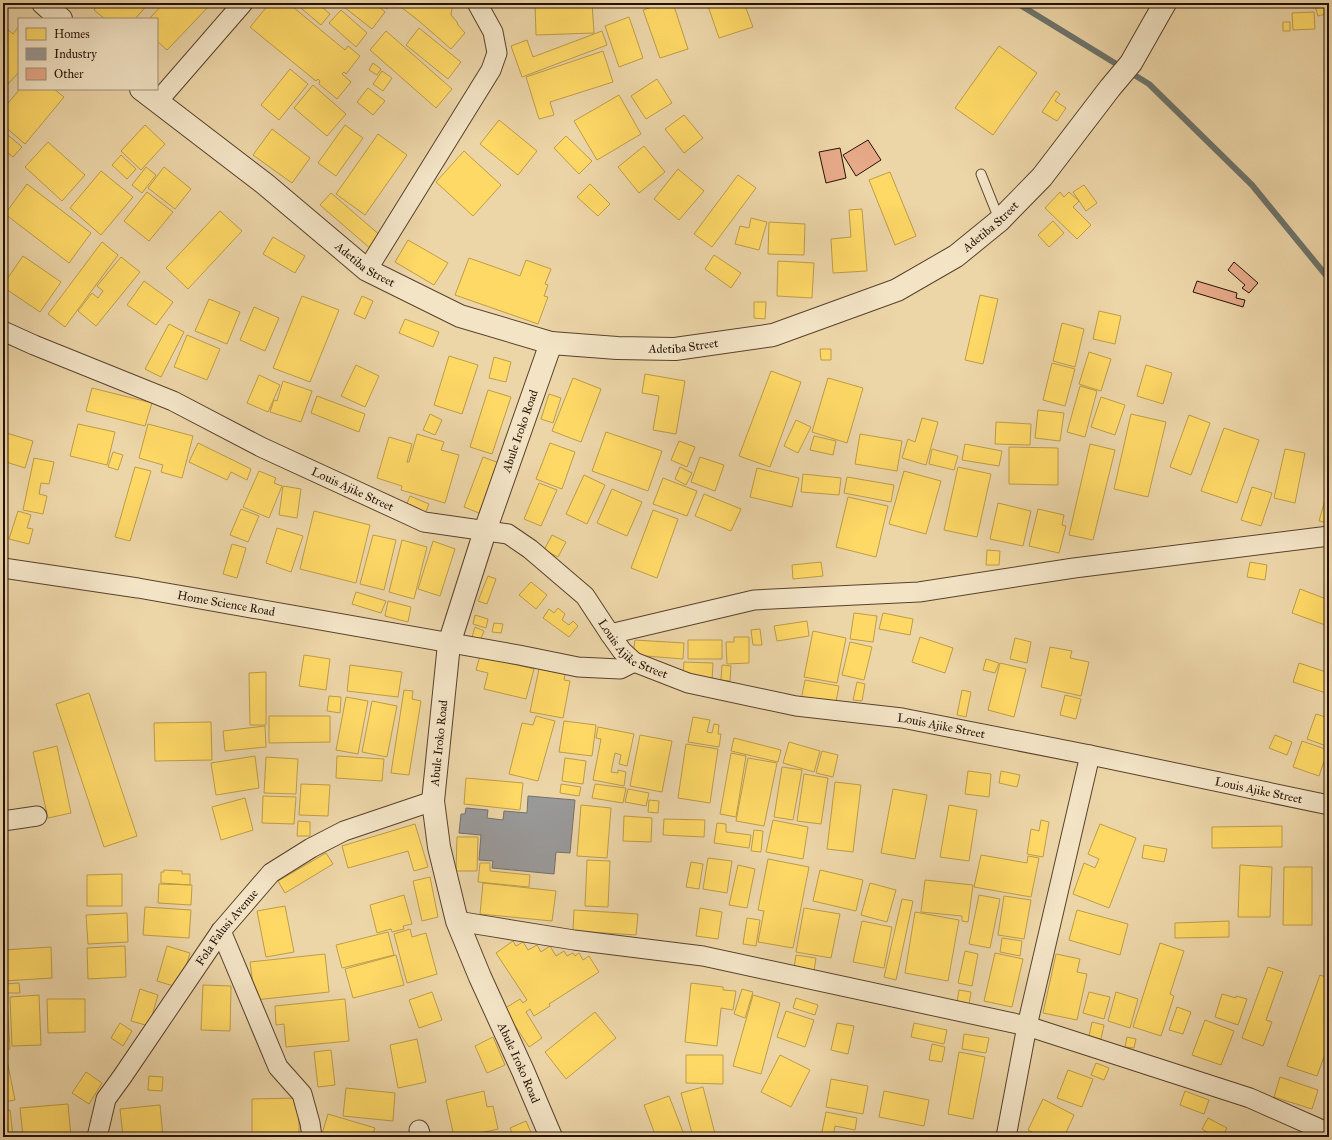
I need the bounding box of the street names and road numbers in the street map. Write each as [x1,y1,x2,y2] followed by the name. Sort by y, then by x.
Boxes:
[959,198,1022,255] street label: Adetiba Street
[331,238,398,290] street label: Adetiba Street
[647,336,720,356] street label: Adetiba Street
[499,388,541,475] street label: Abule Iroko Road
[309,464,397,514] street label: Louis Ajike Street
[176,588,276,619] street label: Home Science Road
[595,616,670,682] street label: Louis Ajike Street
[427,699,450,788] street label: Abule Iroko Road
[897,711,987,741] street label: Louis Ajike Street
[1214,774,1304,806] street label: Louis Ajike Street
[193,886,261,968] street label: Fola Falusi Avenue
[494,1020,543,1105] street label: Abule Iroko Road

